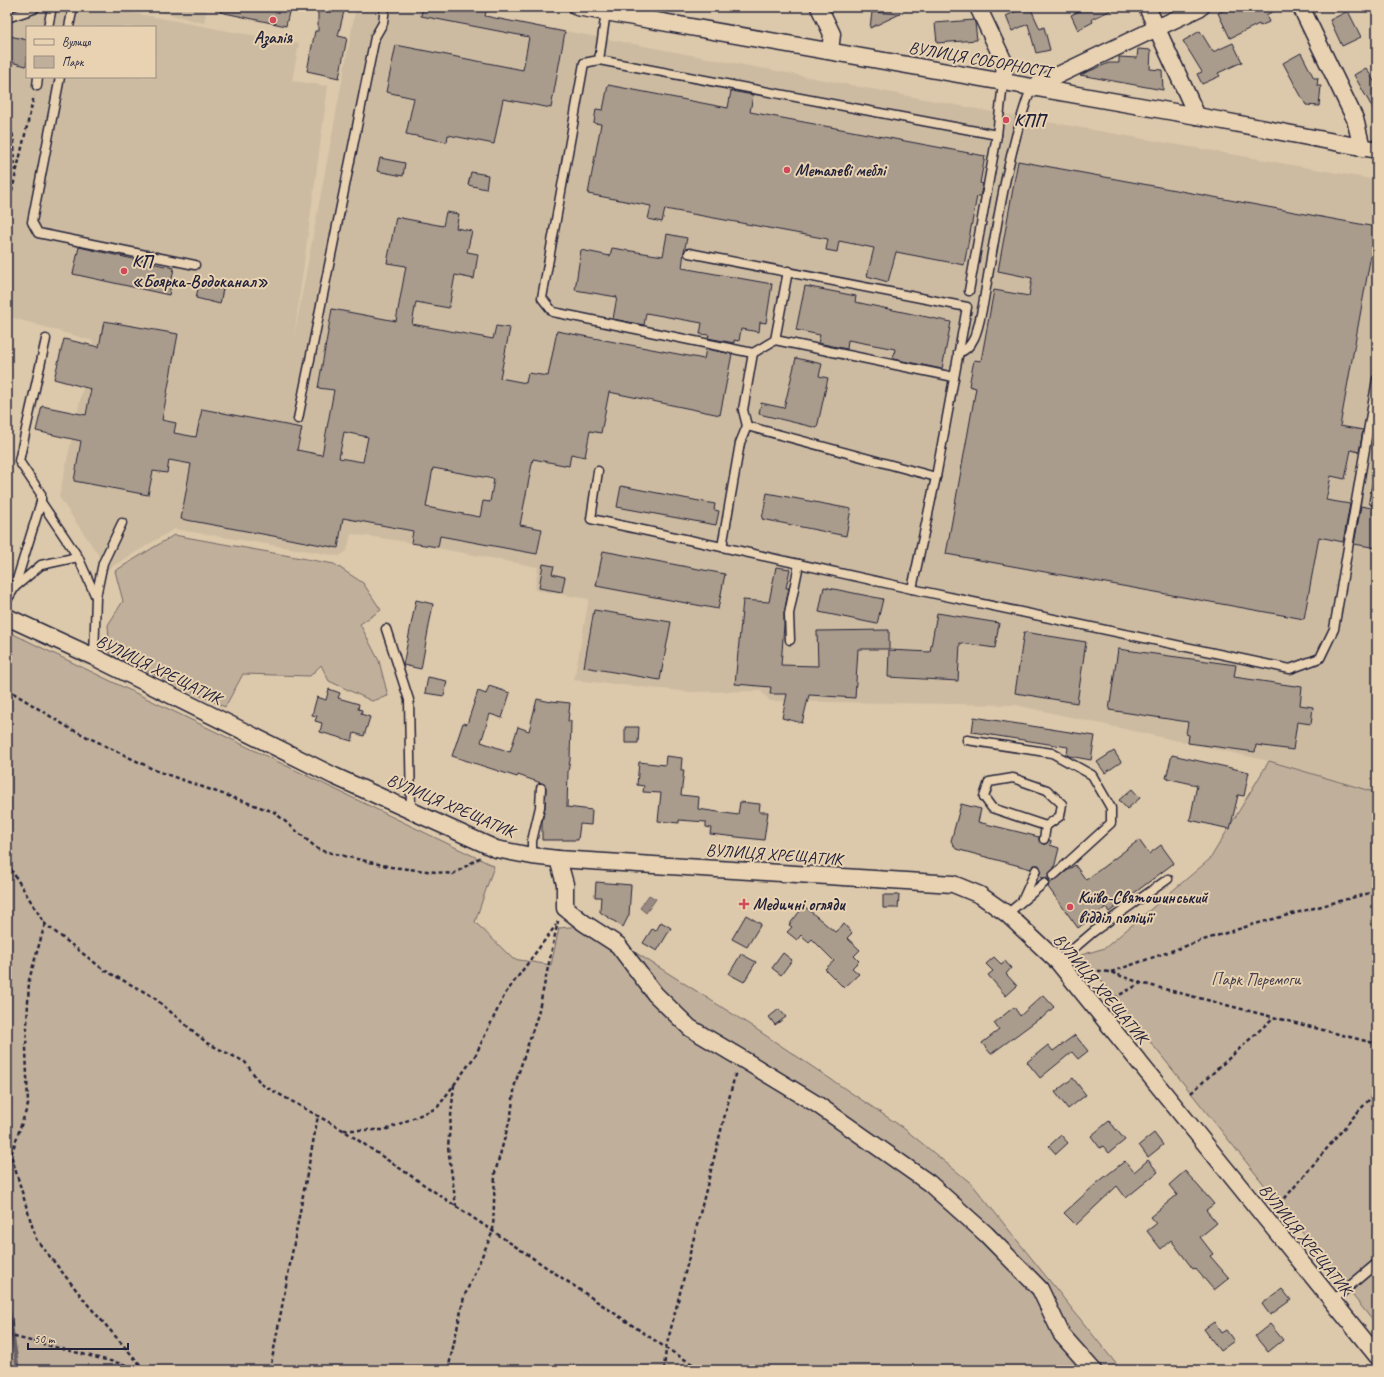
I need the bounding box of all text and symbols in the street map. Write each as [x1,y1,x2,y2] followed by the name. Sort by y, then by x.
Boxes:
[268,15,278,25] marker: Азалія
[26,26,156,78] legend
[254,27,293,49] place label: Азалія
[62,34,91,50] text: Вулиця
[907,37,1057,83] street label: ВУЛИЦЯ СОБОРНОСТІ
[62,54,85,70] text: Парк
[1014,110,1048,131] place label: КПП
[1001,115,1011,125] marker: КПП
[795,160,888,181] place label: Металеві меблі
[782,165,792,175] marker: Металеві меблі
[132,251,268,292] place label: КП «Боярка-Водоканал»
[119,266,129,276] marker: КП «Боярка-Водоканал»
[93,630,227,710] street label: ВУЛИЦЯ ХРЕЩАТИК
[384,769,520,843] street label: ВУЛИЦЯ ХРЕЩАТИК
[705,839,845,870] street label: ВУЛИЦЯ ХРЕЩАТИК
[1078,887,1209,928] place label: Київо-Святошинський відділ поліції
[753,894,846,915] place label: Медичні огляди
[738,898,750,910] marker: Медичні огляди
[1065,902,1075,912] marker: Київо-Святошинський відділ поліції
[1049,929,1154,1049] street label: ВУЛИЦЯ ХРЕЩАТИК
[1211,969,1302,990] park label: Парк Перемоги
[1254,1180,1358,1301] street label: ВУЛИЦЯ ХРЕЩАТИК
[28,1325,128,1351] scale bar
[34,1331,56,1347] text: 50 m

